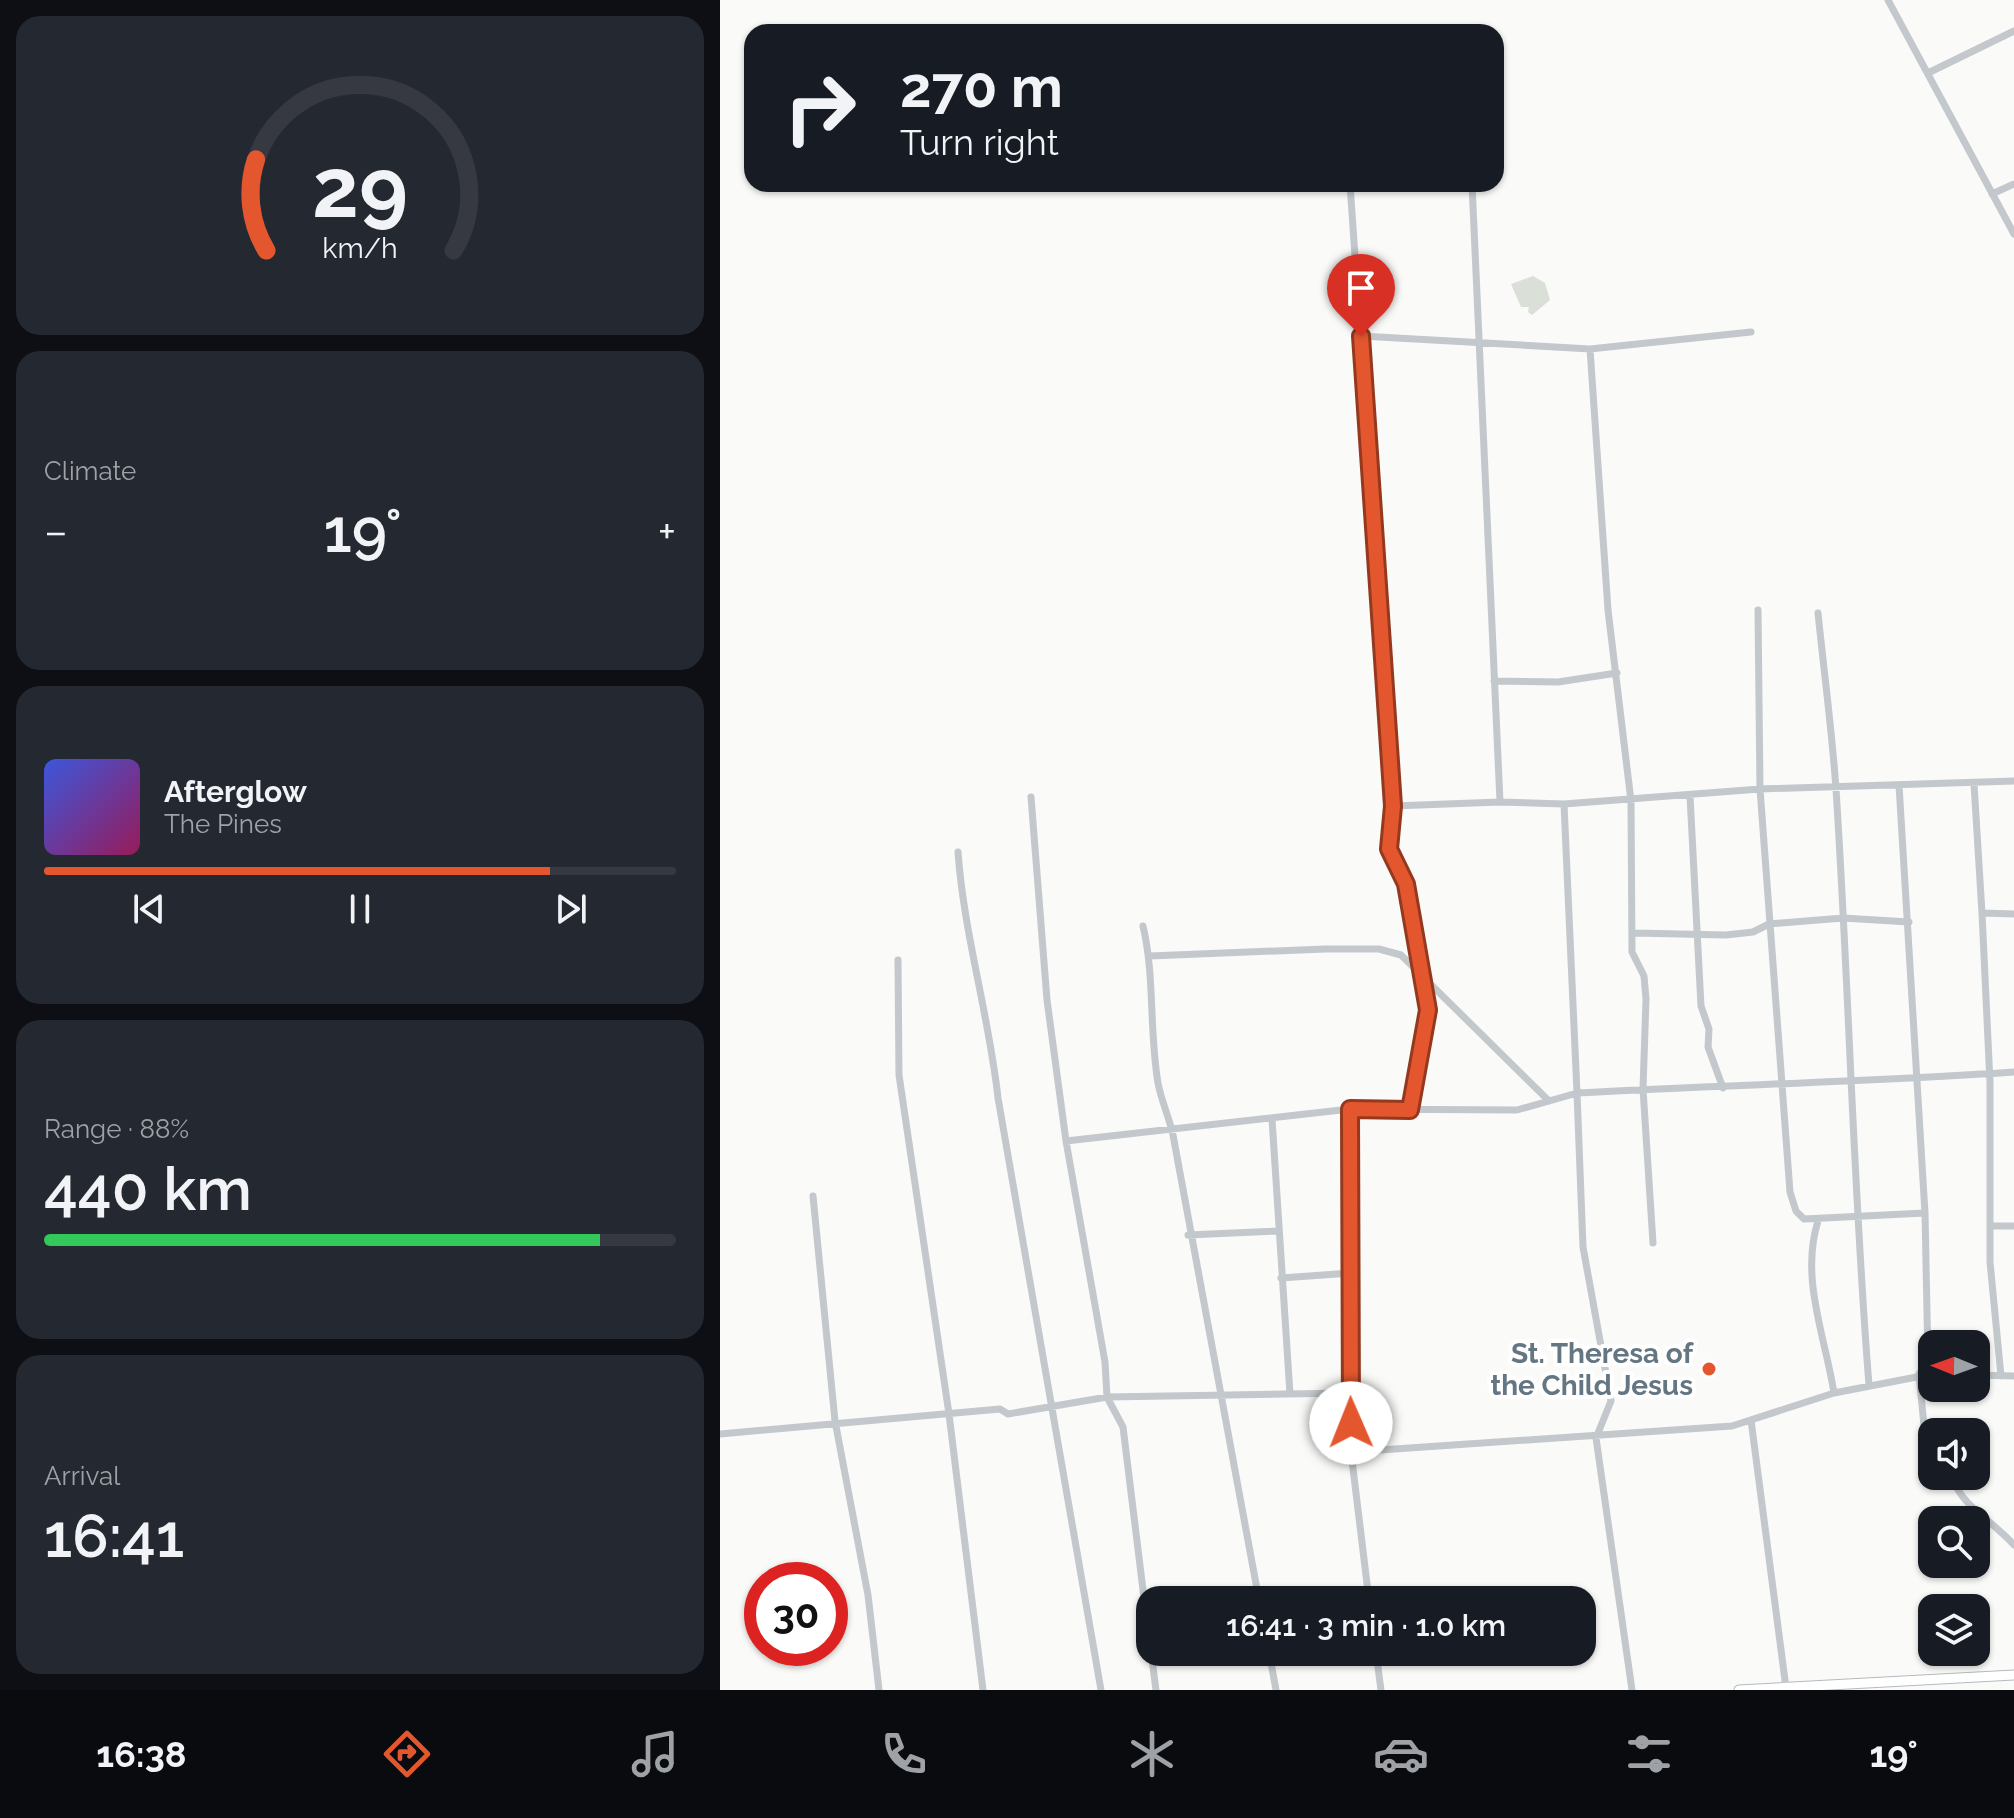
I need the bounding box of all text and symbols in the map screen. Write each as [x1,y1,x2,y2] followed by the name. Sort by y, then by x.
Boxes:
[900,54,1063,120] text: 270 m
[768,56,872,160] icon: right
[900,121,1059,163] text: Turn right
[312,139,408,236] text: 29
[322,232,398,266] text: km/h
[1327,254,1395,336] pin
[1339,266,1383,310] icon: arrive
[44,456,136,486] text: Climate
[323,496,402,566] text: 19°
[44,506,68,557] text: −
[658,506,676,557] text: +
[164,774,307,809] text: Afterglow
[164,809,282,839] text: The Pines
[127,887,171,931] icon: previous
[338,887,382,931] icon: pause
[549,887,593,931] icon: next
[44,1114,189,1144] text: Range · 88%
[44,1154,252,1224] text: 440 km
[1918,1330,1990,1402] north arrow
[1918,1330,1990,1666] map controls
[1490,1337,1695,1402] place label: St. Theresa of the Child Jesus
[1700,1360,1718,1378] marker: St. Theresa of the Child Jesus
[1309,1381,1393,1465] position arrow
[1918,1418,1990,1490] button: sound
[44,1461,120,1491] text: Arrival
[44,1501,184,1571] text: 16:41
[1918,1506,1990,1578] button: search
[744,1562,848,1666] speed limit sign: 30
[1918,1594,1990,1666] button: layers
[1226,1608,1506,1643] text: 16:41 · 3 min · 1.0 km
[379,1726,435,1782] icon: directions
[627,1726,683,1782] icon: music
[876,1726,932,1782] icon: phone
[1124,1726,1180,1782] icon: climate
[1373,1726,1429,1782] icon: car
[1621,1726,1677,1782] icon: filters
[96,1733,187,1775] text: 16:38
[1870,1733,1918,1775] text: 19°

